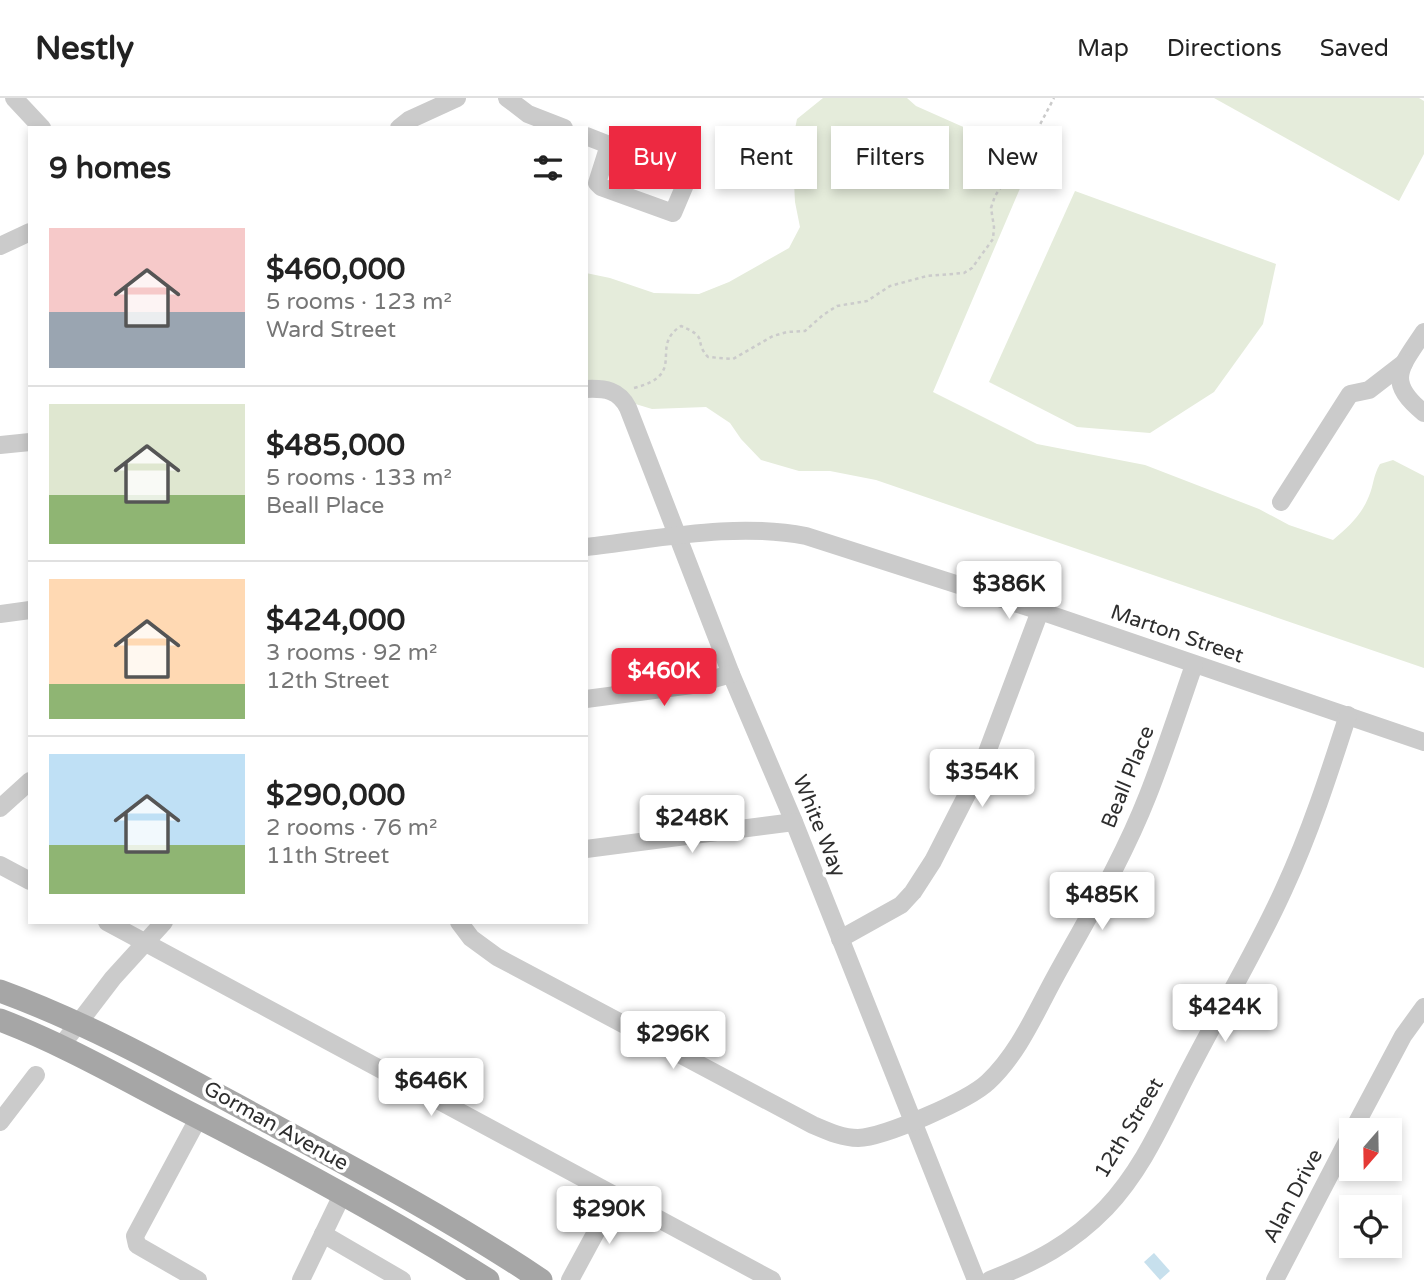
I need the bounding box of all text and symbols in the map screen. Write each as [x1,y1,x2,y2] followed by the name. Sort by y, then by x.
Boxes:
[35,29,134,68] text: Nestly
[1077,34,1129,63] text: Map
[1167,34,1282,63] text: Directions
[1320,34,1389,63] text: Saved
[609,126,701,189] chip: Buy
[715,126,817,189] chip: Rent
[831,126,949,189] chip: Filters
[963,126,1062,189] chip: New
[529,149,567,187] icon: filters
[49,150,171,187] text: 9 homes
[266,251,405,288] text: $460,000
[105,256,189,340] icon: home
[266,288,452,316] text: 5 rooms · 123 m²
[266,316,396,344] text: Ward Street
[266,427,405,464] text: $485,000
[105,432,189,516] icon: home
[266,464,452,492] text: 5 rooms · 133 m²
[266,492,384,520] text: Beall Place
[960,561,1058,621] pin: $386K
[973,570,1045,598] text: $386K
[1107,600,1247,668] street label: Marton Street
[266,602,405,639] text: $424,000
[105,607,189,691] icon: home
[266,639,437,667] text: 3 rooms · 92 m²
[615,648,713,708] pin: $460K
[628,657,700,685] text: $460K
[266,667,389,695] text: 12th Street
[1096,722,1160,832] street label: Beall Place
[933,750,1031,809] pin: $354K
[946,758,1018,786] text: $354K
[787,771,851,881] street label: White Way
[266,777,405,814] text: $290,000
[105,782,189,866] icon: home
[643,796,741,855] pin: $248K
[656,804,728,832] text: $248K
[266,814,437,842] text: 2 rooms · 76 m²
[266,842,389,870] text: 11th Street
[1053,872,1151,932] pin: $485K
[1066,881,1138,909] text: $485K
[1176,984,1274,1044] pin: $424K
[1189,993,1261,1021] text: $424K
[624,1012,722,1071] pin: $296K
[637,1020,709,1048] text: $296K
[382,1058,480,1118] pin: $646K
[395,1067,467,1095] text: $646K
[1089,1073,1169,1183] street label: 12th Street
[199,1076,353,1176] street label: Gorman Avenue
[1339,1118,1402,1181] north arrow
[1339,1118,1402,1258] map controls
[1258,1145,1328,1247] street label: Alan Drive
[560,1186,658,1246] pin: $290K
[573,1195,645,1223] text: $290K
[1339,1195,1402,1258] button: locate

